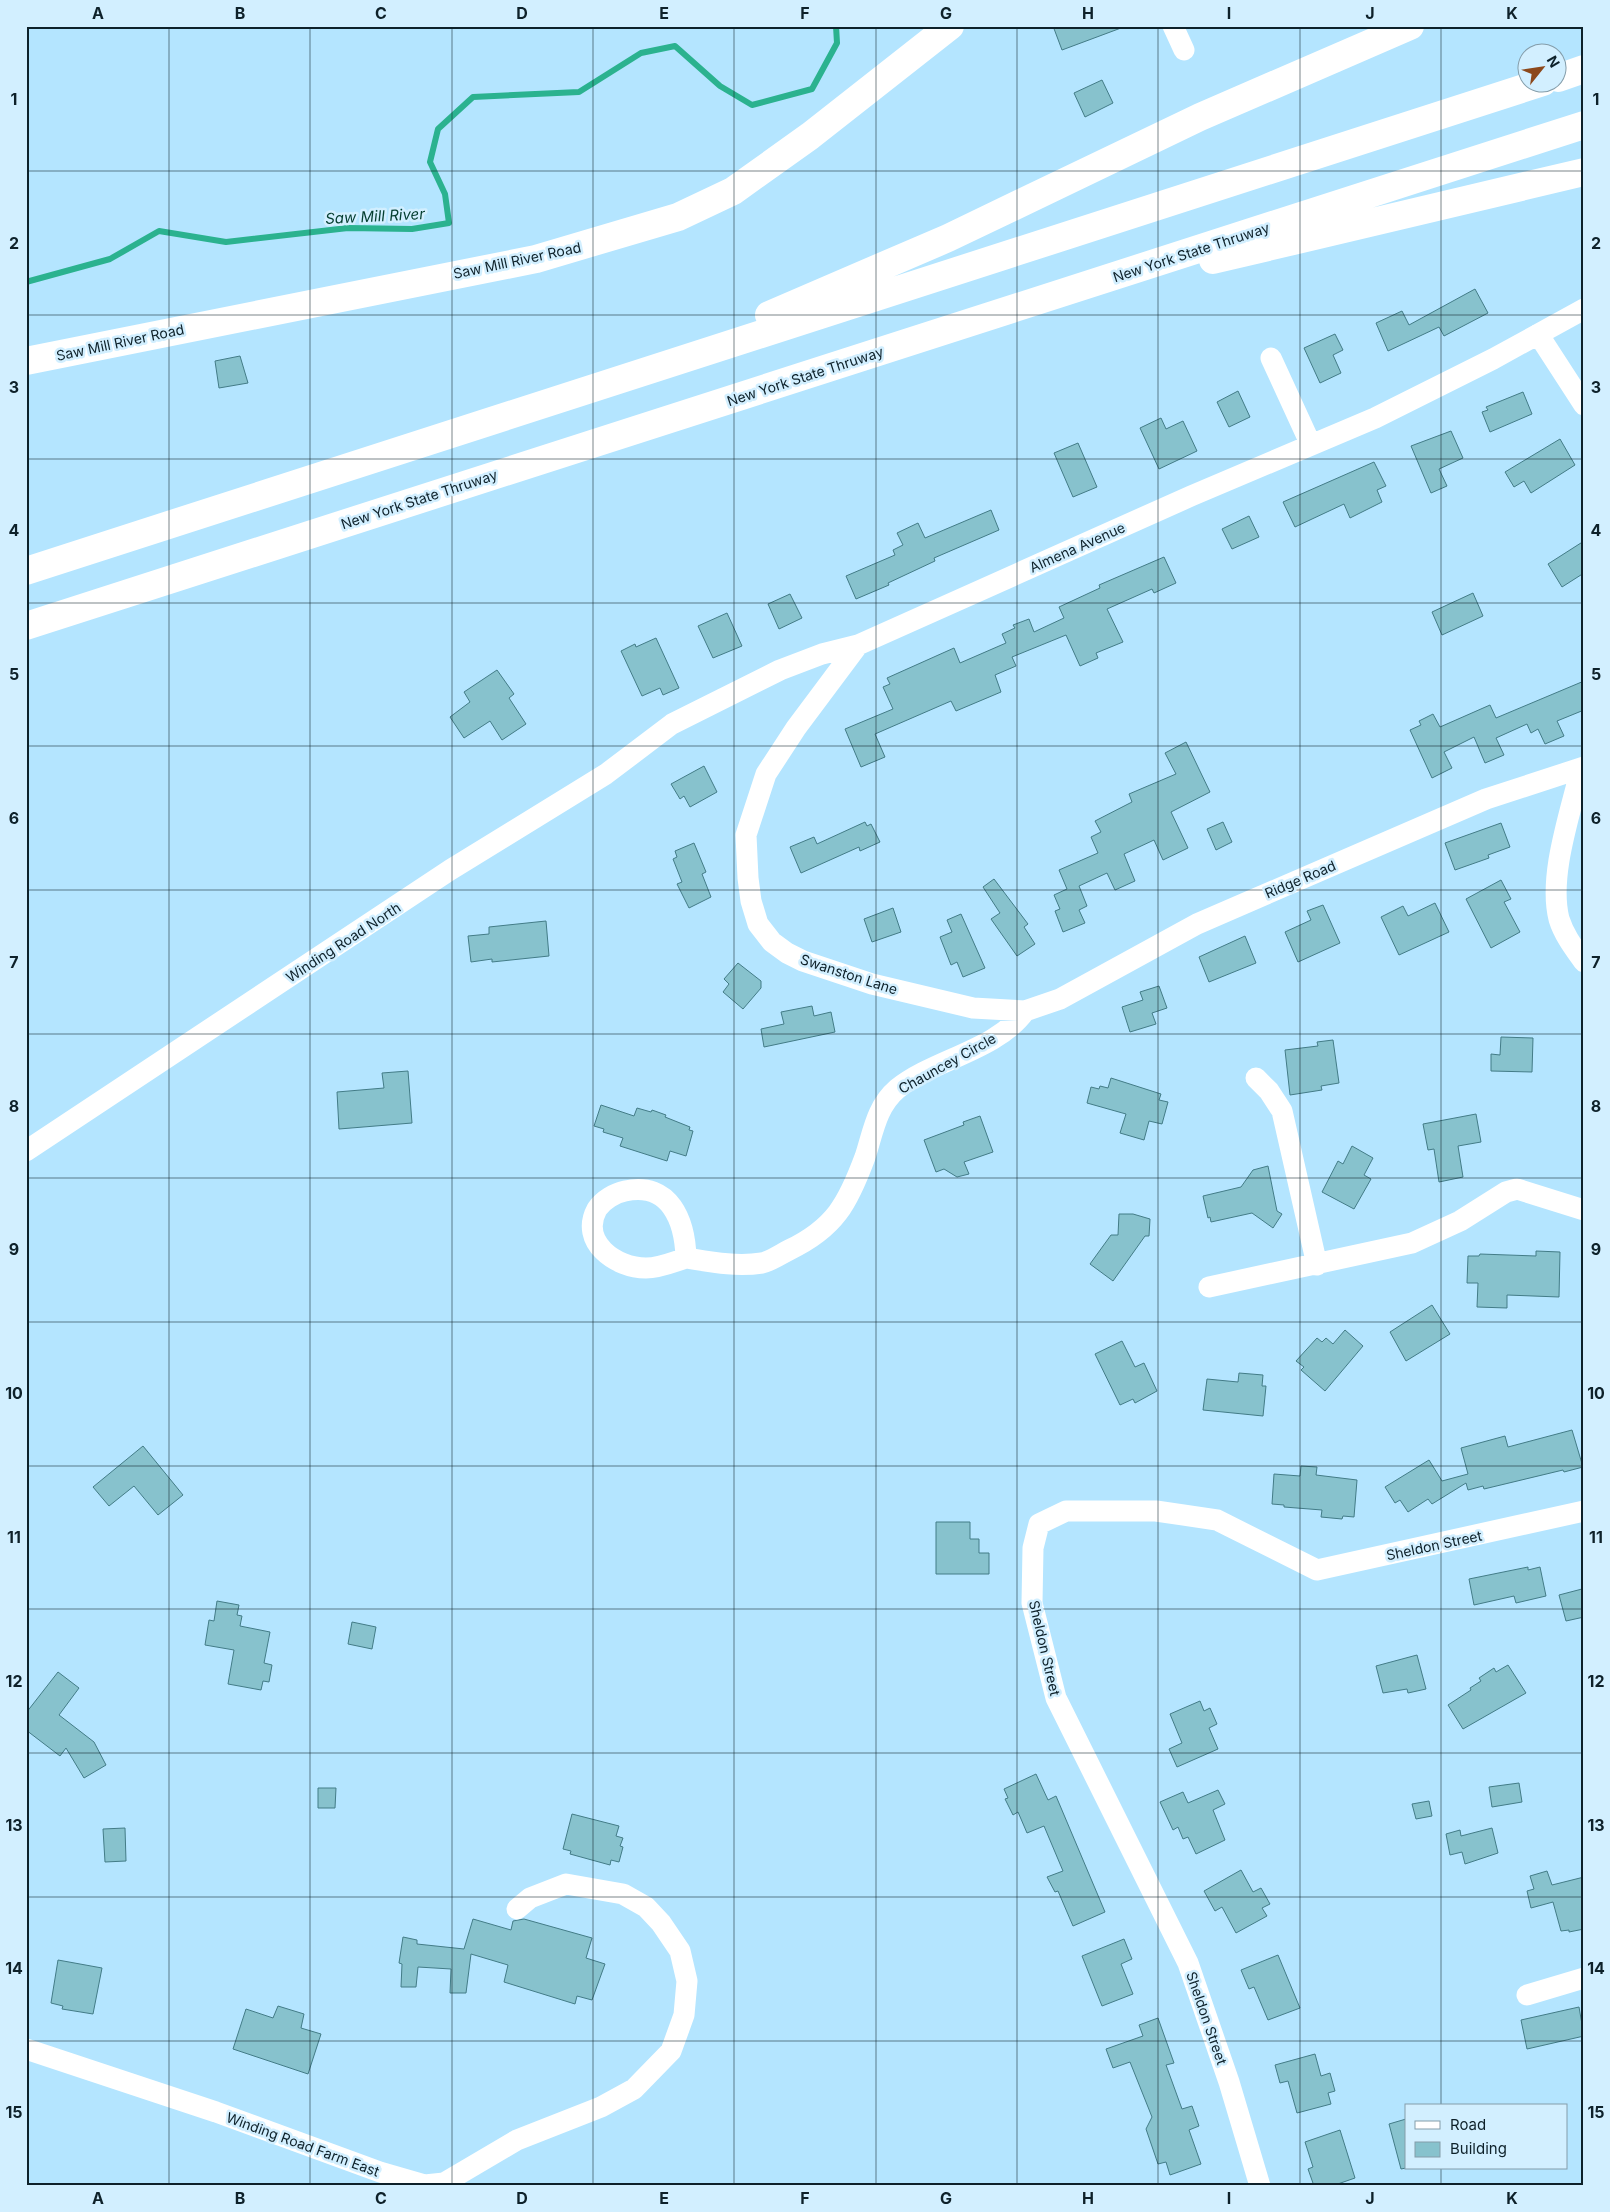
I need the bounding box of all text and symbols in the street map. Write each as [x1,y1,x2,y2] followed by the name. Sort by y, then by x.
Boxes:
[92,3,104,23] text: A
[235,3,245,23] text: B
[375,3,387,23] text: C
[516,3,528,23] text: D
[659,3,669,23] text: E
[800,3,810,23] text: F
[940,3,952,23] text: G
[1082,3,1094,23] text: H
[1227,3,1231,23] text: I
[1365,3,1375,23] text: J
[1506,3,1518,23] text: K
[1518,42,1568,92] north arrow
[1544,52,1564,70] text: N
[11,89,17,109] text: 1
[1593,89,1599,109] text: 1
[325,204,426,228] water label: Saw Mill River
[1111,219,1272,285] street label: New York State Thruway
[9,233,19,253] text: 2
[1591,233,1601,253] text: 2
[452,238,582,282] street label: Saw Mill River Road
[55,320,185,364] street label: Saw Mill River Road
[725,343,886,409] street label: New York State Thruway
[9,377,19,397] text: 3
[1591,377,1601,397] text: 3
[339,466,500,532] street label: New York State Thruway
[1027,518,1127,576] street label: Almena Avenue
[9,520,20,540] text: 4
[1591,520,1602,540] text: 4
[9,664,19,684] text: 5
[1591,664,1601,684] text: 5
[9,808,19,828] text: 6
[1591,808,1601,828] text: 6
[1262,856,1338,902] street label: Ridge Road
[283,899,403,985] street label: Winding Road North
[798,950,900,998] street label: Swanston Lane
[9,952,19,972] text: 7
[1591,952,1601,972] text: 7
[895,1029,999,1097] street label: Chauncey Circle
[9,1096,19,1116] text: 8
[1591,1096,1601,1116] text: 8
[9,1239,19,1259] text: 9
[1591,1239,1601,1259] text: 9
[5,1383,23,1403] text: 10
[1587,1383,1605,1403] text: 10
[1385,1526,1484,1563] street label: Sheldon Street
[7,1527,21,1547] text: 11
[1589,1527,1603,1547] text: 11
[1026,1599,1064,1698] street label: Sheldon Street
[6,1671,22,1691] text: 12
[1588,1671,1604,1691] text: 12
[5,1815,23,1835] text: 13
[1587,1815,1605,1835] text: 13
[5,1958,23,1978] text: 14
[1587,1958,1605,1978] text: 14
[1183,1969,1231,2067] street label: Sheldon Street
[5,2102,23,2122] text: 15
[1587,2102,1605,2122] text: 15
[1405,2104,1568,2170] legend
[224,2108,382,2180] street label: Winding Road Farm East
[1450,2115,1486,2134] text: Road
[1450,2139,1507,2158] text: Building
[92,2188,104,2208] text: A
[235,2188,245,2208] text: B
[375,2188,387,2208] text: C
[516,2188,528,2208] text: D
[659,2188,669,2208] text: E
[800,2188,810,2208] text: F
[940,2188,952,2208] text: G
[1082,2188,1094,2208] text: H
[1227,2188,1231,2208] text: I
[1365,2188,1375,2208] text: J
[1506,2188,1518,2208] text: K

